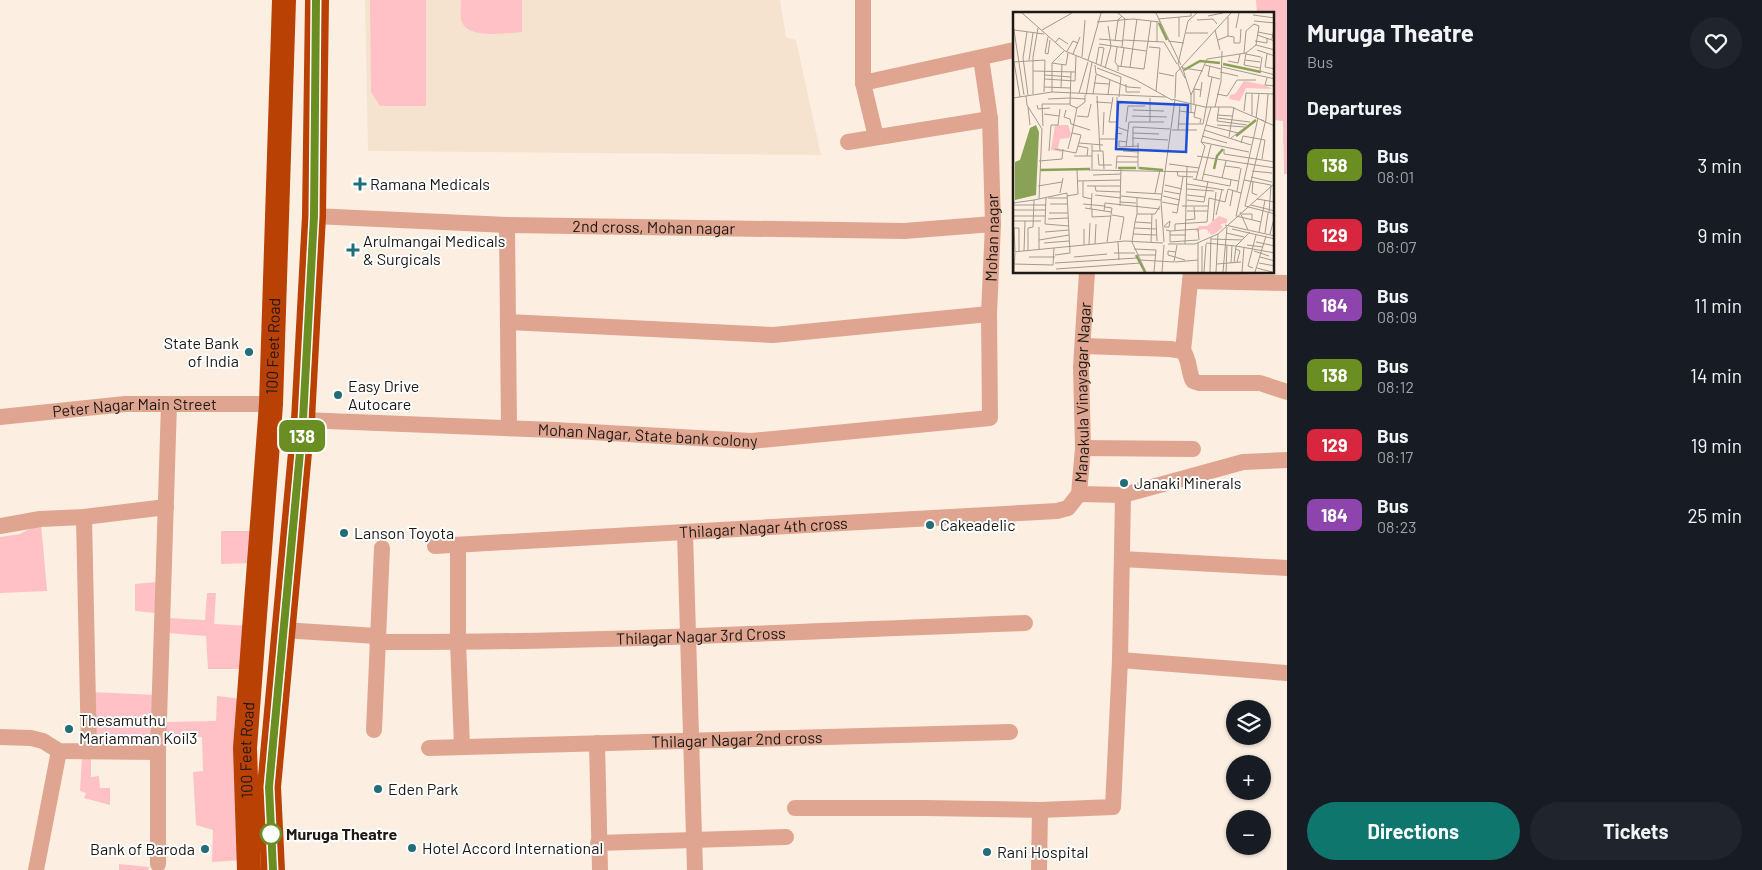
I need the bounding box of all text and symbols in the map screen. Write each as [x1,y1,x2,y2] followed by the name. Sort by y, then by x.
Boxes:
[1013,12,1274,274] inset map
[1690,17,1742,69] button: heart
[1307,18,1474,47] text: Muruga Theatre
[1307,52,1333,71] text: Bus
[1307,96,1402,119] text: Departures
[1377,144,1409,167] text: Bus
[1322,154,1347,176] text: 138
[1698,154,1742,177] text: 3 min
[1377,167,1414,186] text: 08:01
[370,174,490,193] place label: Ramana Medicals
[354,178,366,190] marker: Ramana Medicals
[980,193,1002,282] street label: Mohan nagar
[1377,214,1409,237] text: Bus
[572,216,735,237] street label: 2nd cross, Mohan nagar
[1321,224,1348,246] text: 129
[1698,224,1742,247] text: 9 min
[363,231,506,268] place label: Arulmangai Medicals & Surgicals
[1377,237,1416,256] text: 08:07
[347,244,359,256] marker: Arulmangai Medicals & Surgicals
[1377,284,1409,307] text: Bus
[1321,294,1348,316] text: 184
[1694,294,1742,317] text: 11 min
[261,297,283,395] street label: 100 Feet Road
[1070,301,1094,484] street label: Manakula Vinayagar Nagar
[1377,307,1417,326] text: 08:09
[164,333,239,370] place label: State Bank of India
[243,346,255,358] marker: State Bank of India
[1377,354,1409,377] text: Bus
[1322,364,1347,386] text: 138
[1690,364,1742,387] text: 14 min
[348,376,419,413] place label: Easy Drive Autocare
[1377,377,1414,396] text: 08:12
[332,389,344,401] marker: Easy Drive Autocare
[51,394,217,421] street label: Peter Nagar Main Street
[537,419,759,450] street label: Mohan Nagar, State bank colony
[273,420,331,452] line badge: 138
[1377,424,1409,447] text: Bus
[289,425,315,447] text: 138
[1321,434,1348,456] text: 129
[1691,434,1742,457] text: 19 min
[1377,447,1413,466] text: 08:17
[1134,473,1241,492] place label: Janaki Minerals
[1118,477,1130,489] marker: Janaki Minerals
[1377,494,1409,517] text: Bus
[1321,504,1348,526] text: 184
[1687,504,1742,527] text: 25 min
[679,513,848,541] street label: Thilagar Nagar 4th cross
[940,515,1015,534] place label: Cakeadelic
[1377,517,1417,536] text: 08:23
[924,519,936,531] marker: Cakeadelic
[354,523,454,542] place label: Lanson Toyota
[338,527,350,539] marker: Lanson Toyota
[616,623,786,648] street label: Thilagar Nagar 3rd Cross
[1226,700,1271,855] map controls
[1226,700,1271,745] button: layers
[235,701,257,799] street label: 100 Feet Road
[79,710,197,747] place label: Thesamuthu Mariamman Koil3
[63,723,75,735] marker: Thesamuthu Mariamman Koil3
[651,727,823,751] street label: Thilagar Nagar 2nd cross
[1226,755,1271,800] button: +
[388,779,458,798] place label: Eden Park
[372,783,384,795] marker: Eden Park
[1307,802,1520,860] button: Directions
[1530,802,1742,860] button: Tickets
[1226,810,1271,855] button: −
[260,823,282,845] marker: Muruga Theatre
[286,824,398,843] place label: Muruga Theatre
[422,838,603,857] place label: Hotel Accord International
[90,839,195,858] place label: Bank of Baroda
[406,842,418,854] marker: Hotel Accord International
[997,842,1088,861] place label: Rani Hospital
[199,843,211,855] marker: Bank of Baroda
[981,846,993,858] marker: Rani Hospital

